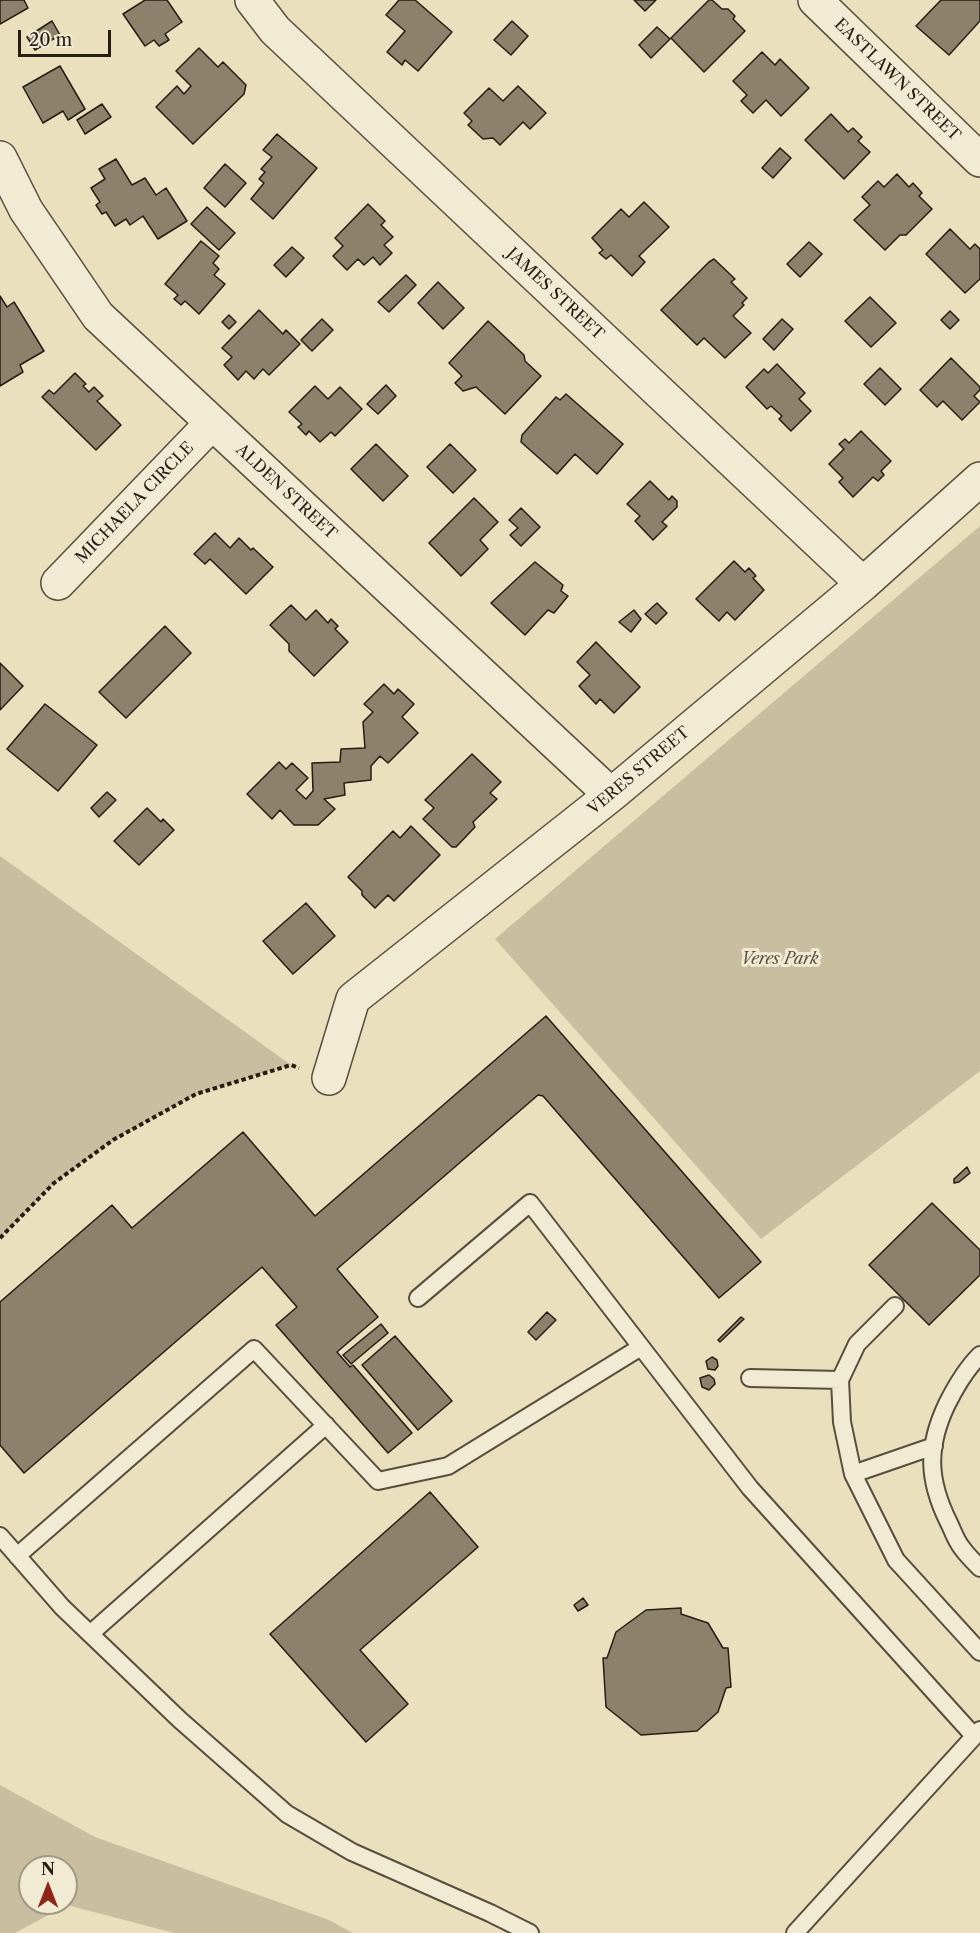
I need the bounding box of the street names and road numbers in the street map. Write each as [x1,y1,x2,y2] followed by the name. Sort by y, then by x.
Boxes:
[830,15,964,145] street label: EASTLAWN STREET
[502,244,608,344] street label: JAMES STREET
[72,438,198,568] street label: MICHAELA CIRCLE
[232,440,340,544] street label: ALDEN STREET
[584,723,694,819] street label: VERES STREET

